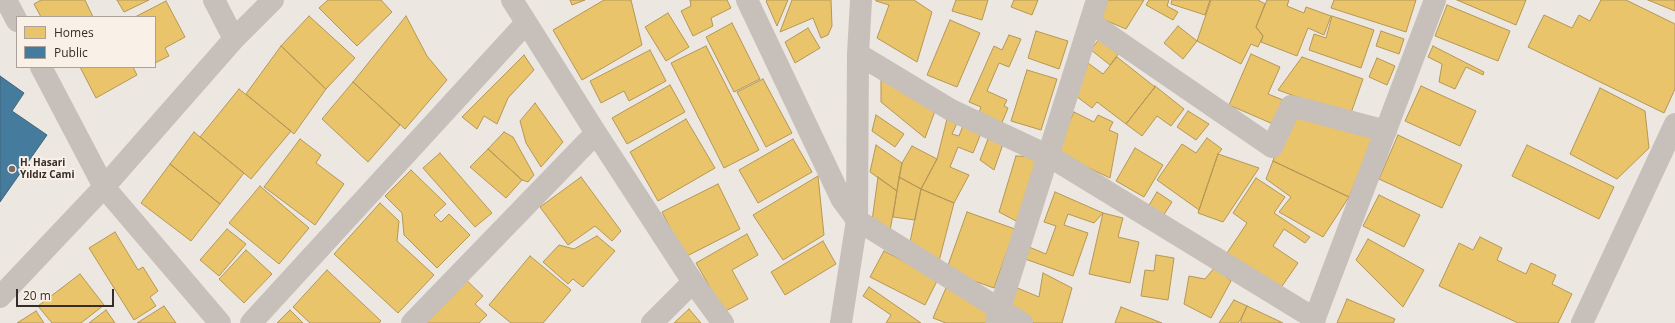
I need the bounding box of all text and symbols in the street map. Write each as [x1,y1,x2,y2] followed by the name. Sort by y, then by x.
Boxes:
[16,16,156,68] legend
[54,24,94,41] text: Homes
[54,44,88,61] text: Public
[20,157,74,180] place label: H. Hasari Yıldız Cami
[7,164,17,174] marker: H. Hasari Yıldız Cami
[18,281,116,307] scale bar
[23,287,51,304] text: 20 m

